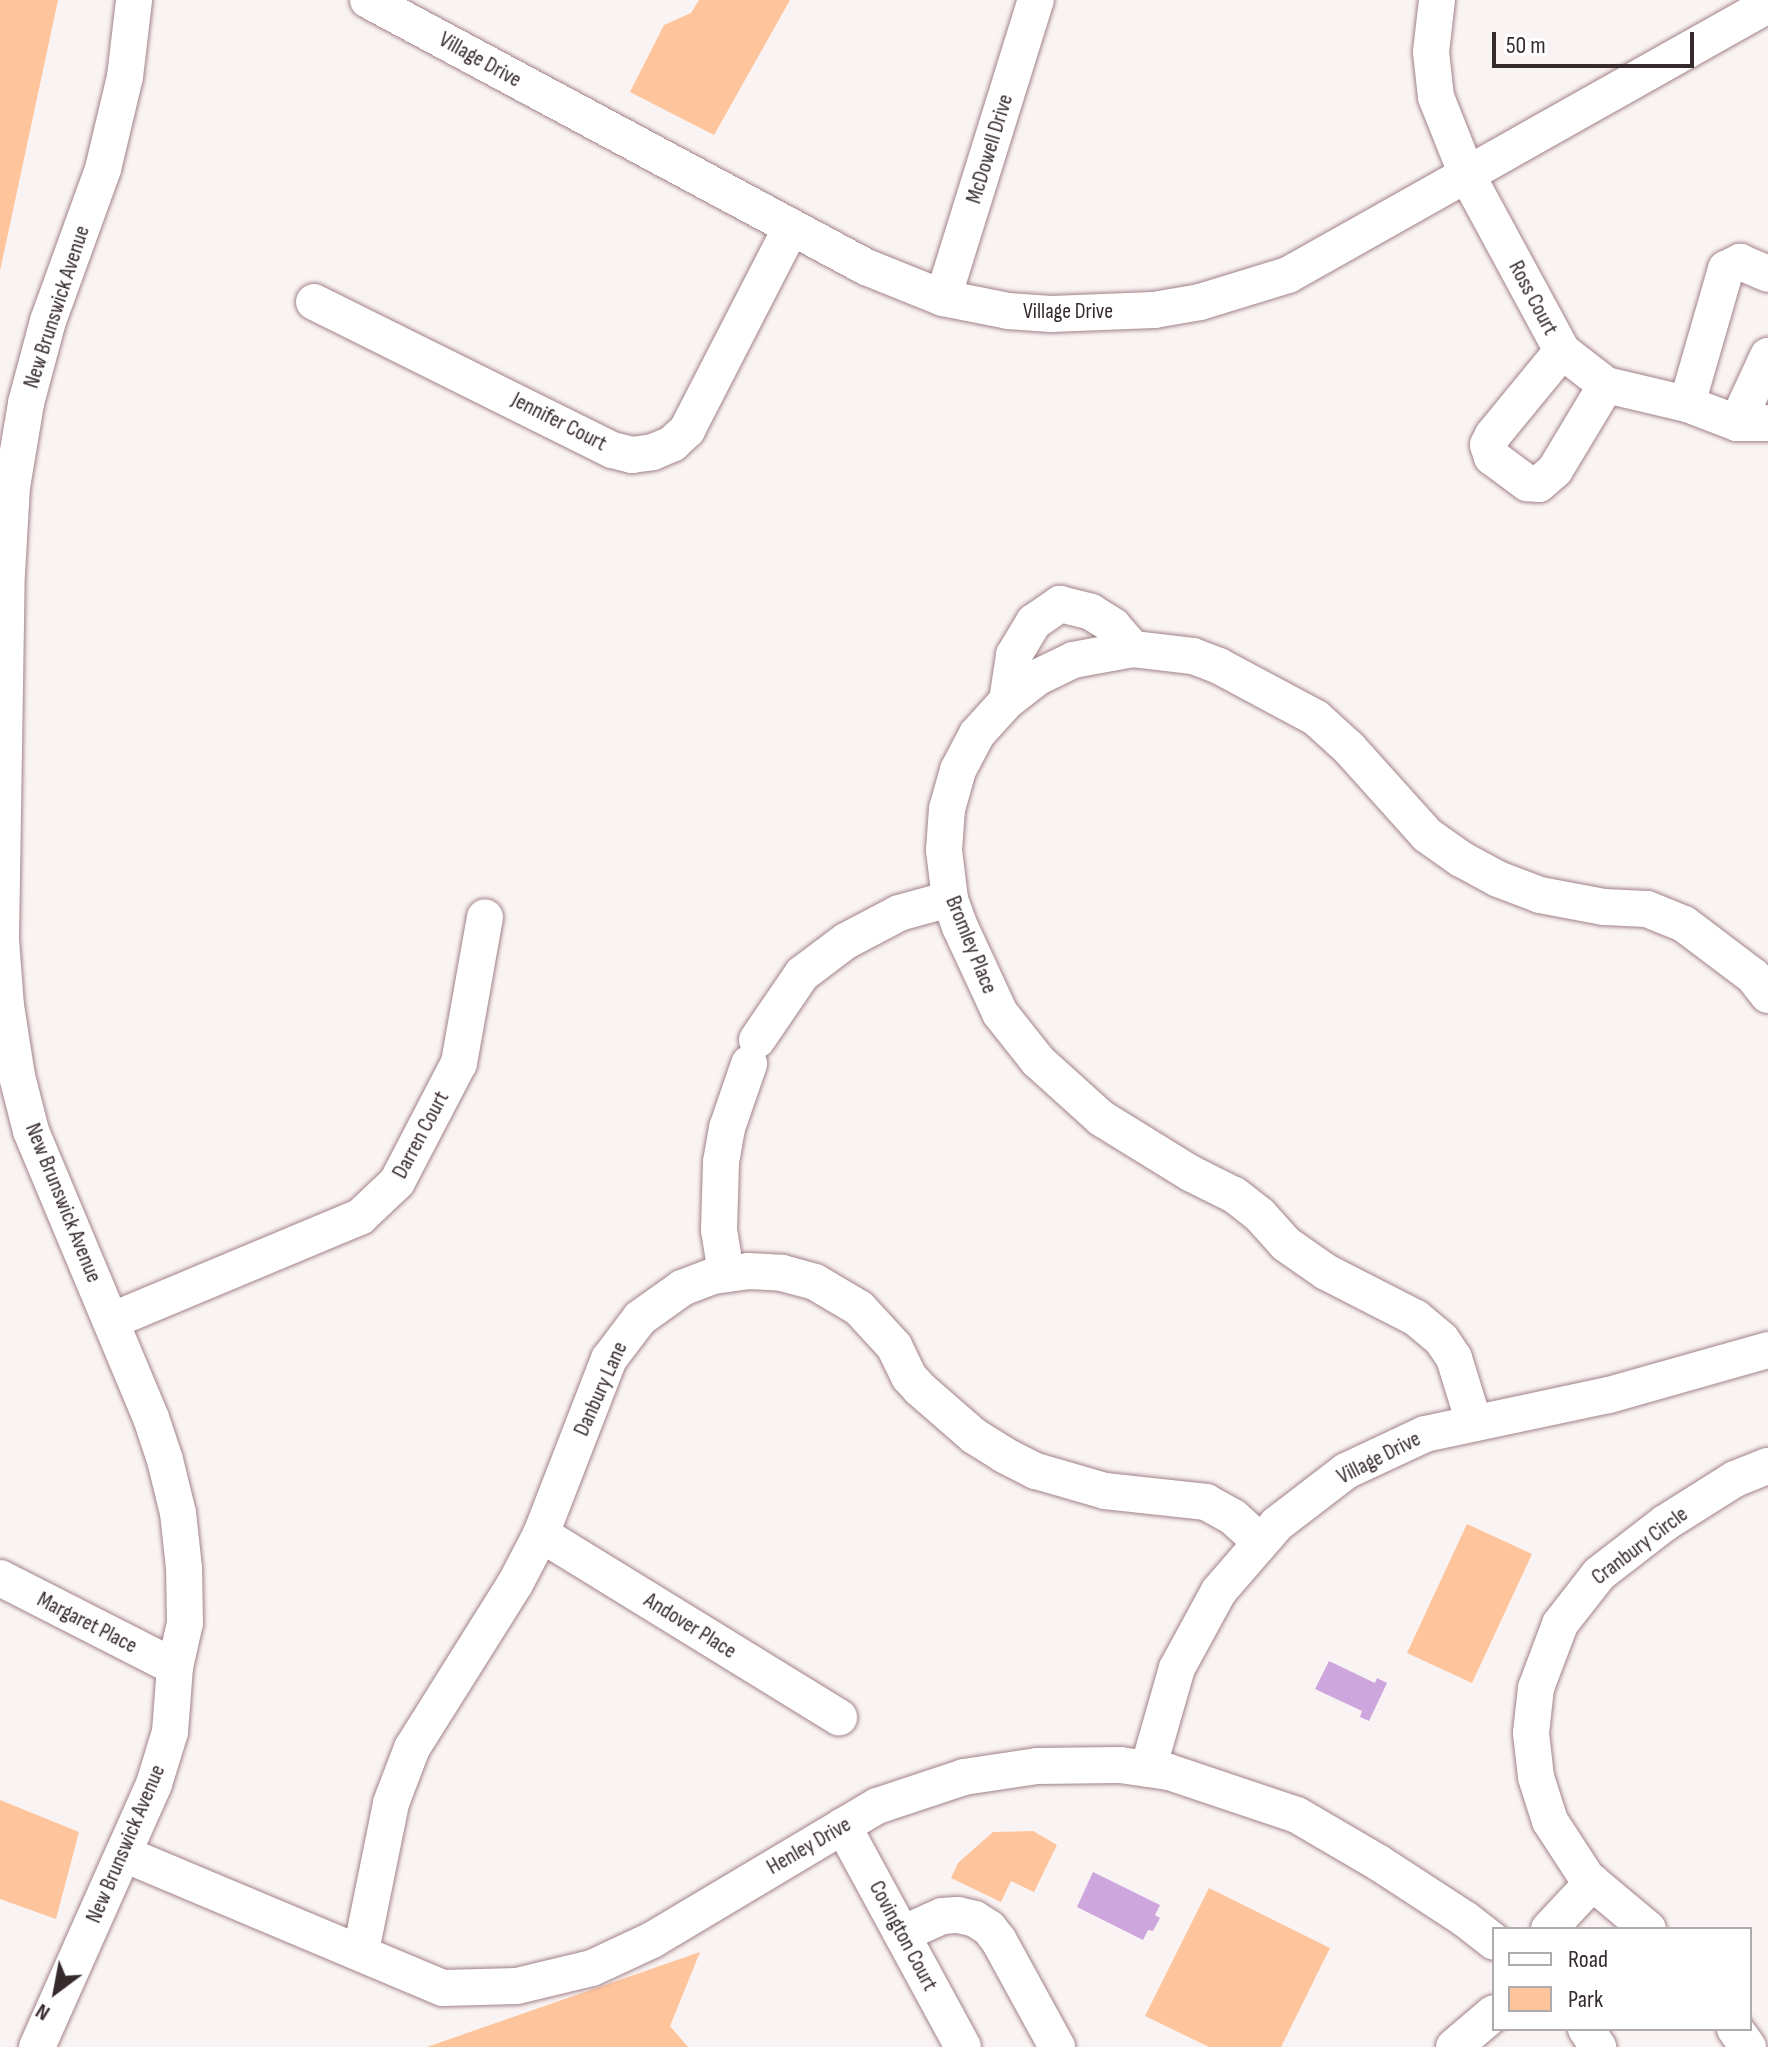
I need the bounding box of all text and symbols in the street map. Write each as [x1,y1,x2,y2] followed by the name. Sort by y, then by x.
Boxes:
[1496,16,1698,66] scale bar
[434,27,526,93] street label: Village Drive
[1506,31,1546,60] text: 50 m
[961,91,1019,207] street label: McDowell Drive
[18,222,96,392] street label: New Brunswick Avenue
[1503,256,1563,340] street label: Ross Court
[1023,299,1113,325] street label: Village Drive
[507,387,611,457] street label: Jennifer Court
[939,892,1003,998] street label: Bromley Place
[387,1087,455,1183] street label: Darren Court
[19,1120,107,1286] street label: New Brunswick Avenue
[569,1338,633,1440] street label: Danbury Lane
[1333,1426,1425,1490] street label: Village Drive
[1587,1501,1693,1591] street label: Cranbury Circle
[33,1587,141,1659] street label: Margaret Place
[639,1587,741,1665] street label: Andover Place
[81,1761,171,1927] street label: New Brunswick Avenue
[762,1811,856,1881] street label: Henley Drive
[863,1876,943,1996] street label: Covington Court
[1492,1927,1752,2031] legend
[1568,1945,1608,1974] text: Road
[16,1951,96,2031] north arrow
[1568,1985,1603,2014] text: Park
[31,1997,55,2026] text: N

